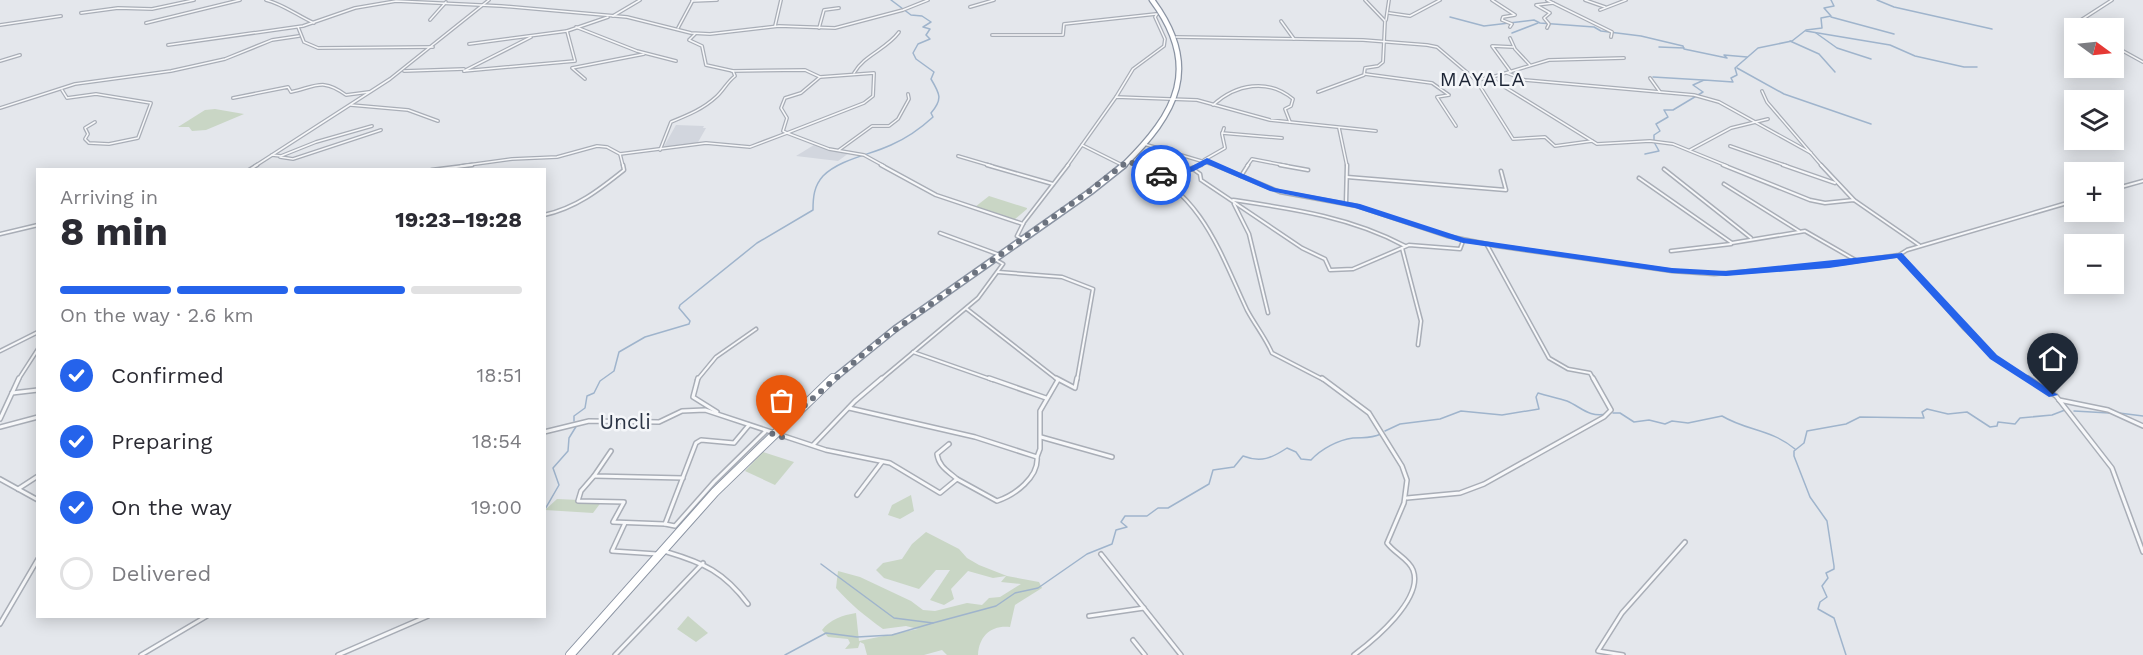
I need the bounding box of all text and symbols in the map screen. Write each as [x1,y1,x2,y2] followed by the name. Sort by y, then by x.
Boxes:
[2064,18,2124,78] north arrow
[2064,18,2124,294] map controls
[1440,67,1526,91] district label: MAYALA
[2064,90,2124,150] button: layers
[1131,145,1191,205] courier
[1145,159,1178,192] icon: car
[2064,162,2124,222] button: +
[60,185,158,209] text: Arriving in
[395,207,522,232] text: 19:23–19:28
[60,209,168,254] text: 8 min
[2064,234,2124,294] button: −
[60,303,254,327] text: On the way · 2.6 km
[2027,333,2078,395] pin
[2036,342,2069,375] icon: home
[60,359,93,392] icon: check
[111,363,224,388] text: Confirmed
[477,363,522,387] text: 18:51
[756,375,807,437] pin
[765,384,798,417] icon: bag
[599,409,651,434] street label: Uncli
[60,425,93,458] icon: check
[111,429,212,454] text: Preparing
[472,429,522,453] text: 18:54
[60,491,93,524] icon: check
[111,495,232,520] text: On the way
[471,495,522,519] text: 19:00
[111,561,211,586] text: Delivered

